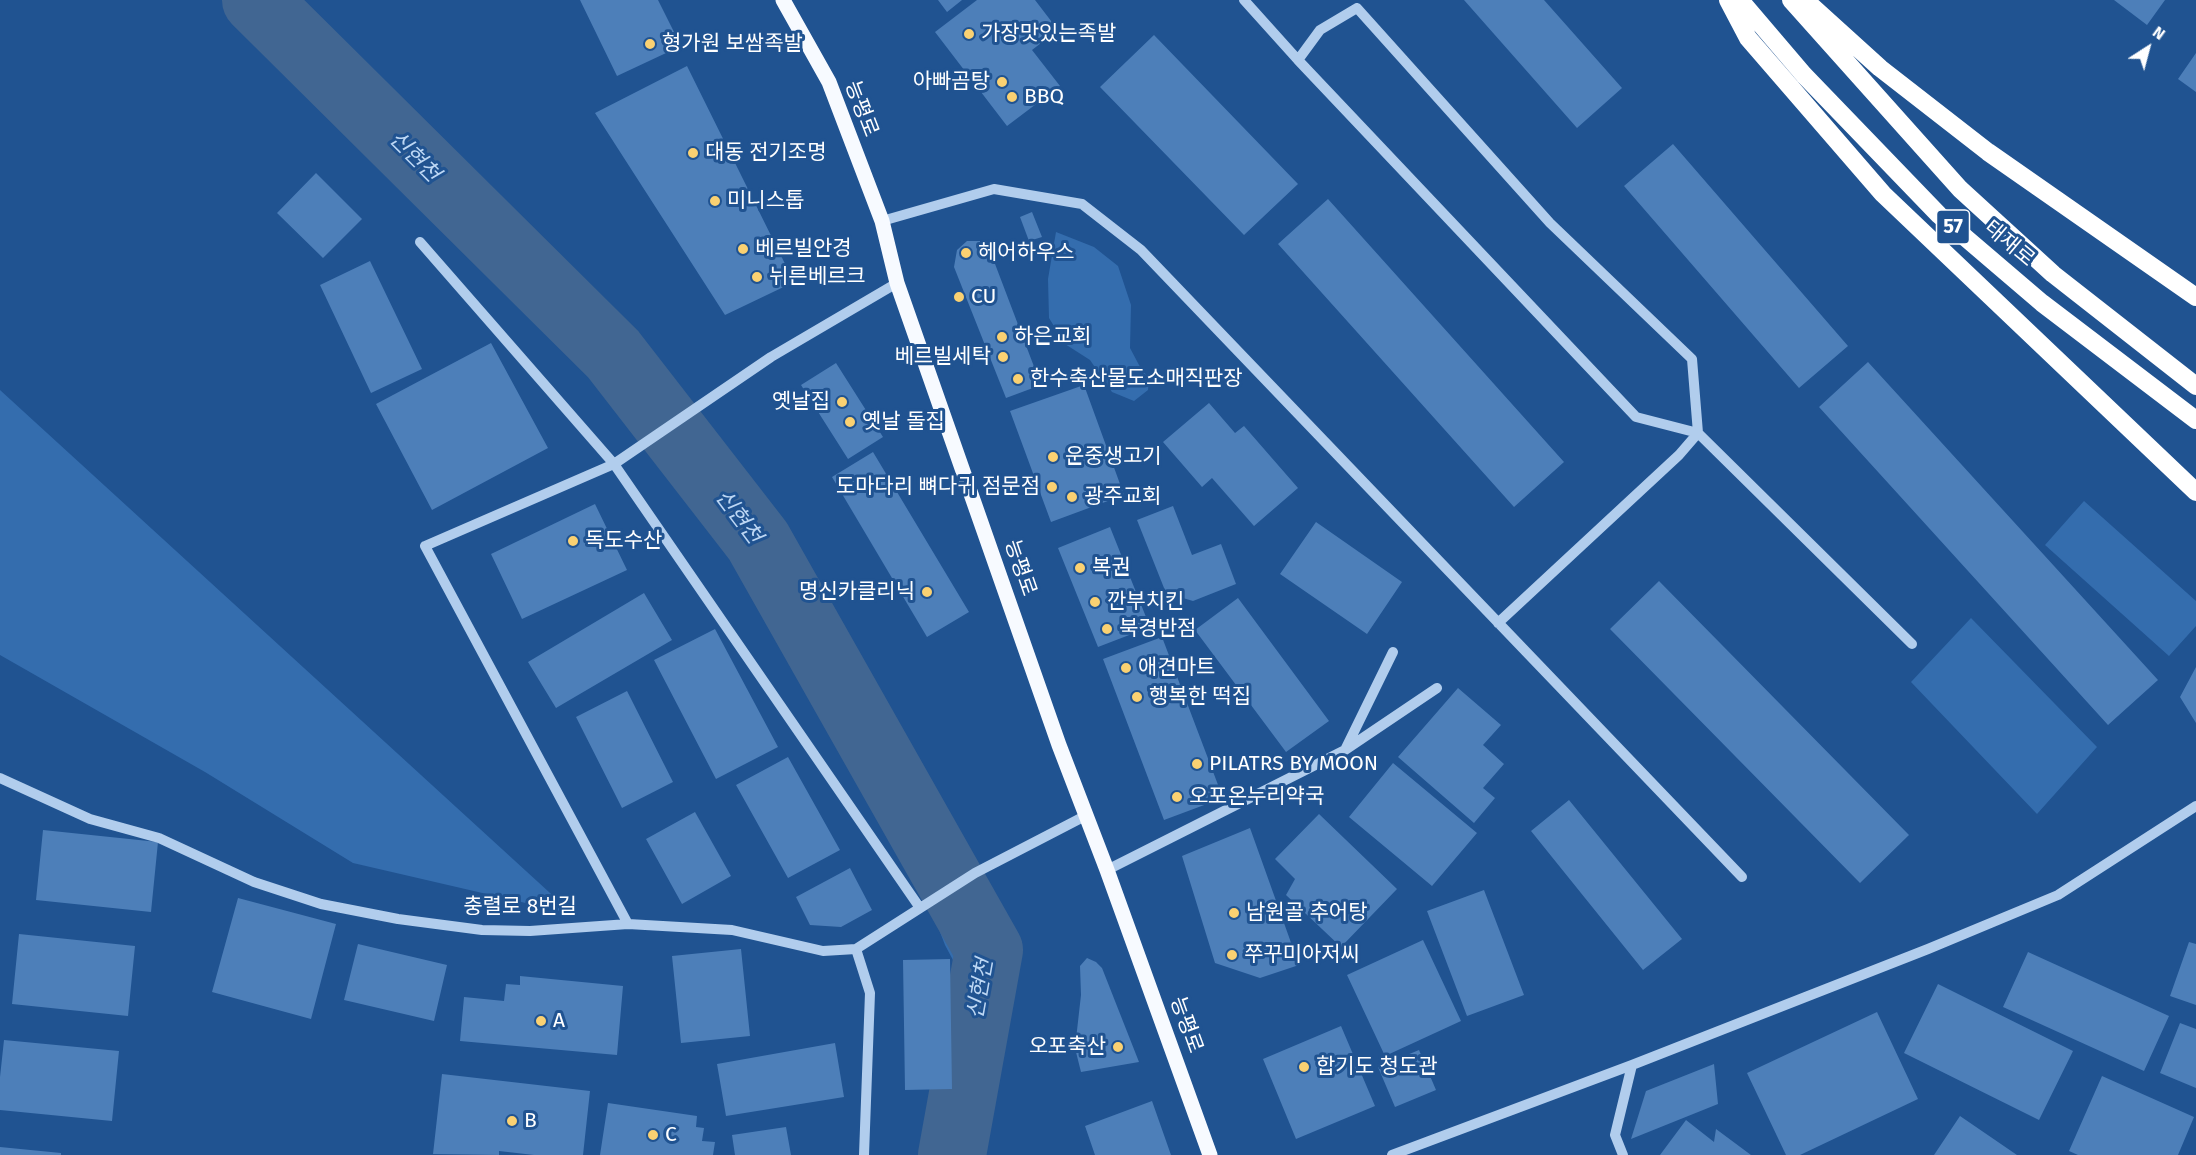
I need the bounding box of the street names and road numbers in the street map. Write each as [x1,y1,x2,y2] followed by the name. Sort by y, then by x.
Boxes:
[839,77,883,141] street label: 능평로
[1936,210,1970,244] road number: 57
[1979,216,2039,272] street label: 태재로
[999,536,1041,600] street label: 능평로
[463,894,577,920] street label: 충렬로 8번길
[1164,993,1208,1057] street label: 능평로

